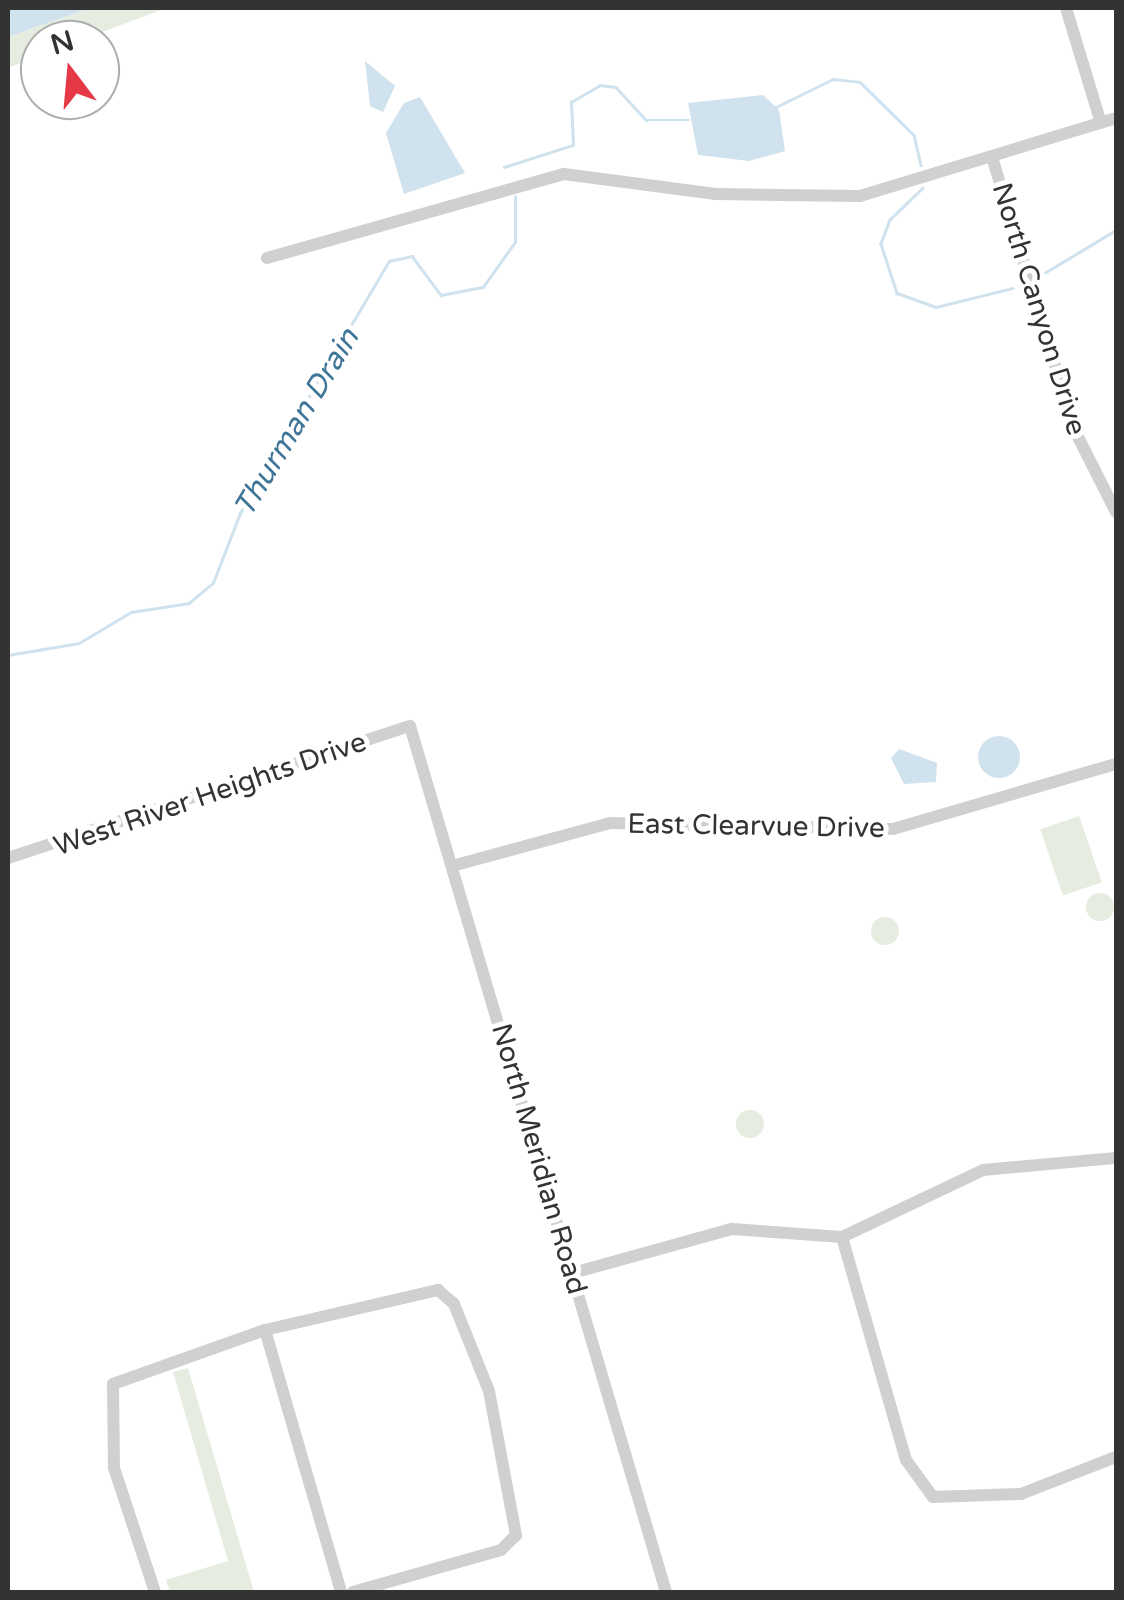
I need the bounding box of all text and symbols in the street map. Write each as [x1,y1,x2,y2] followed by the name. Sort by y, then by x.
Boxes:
[20,20,120,120] north arrow
[47,24,78,63] text: N
[985,179,1093,439] street label: North Canyon Drive
[227,323,367,523] water label: Thurman Drain
[49,725,371,863] street label: West River Heights Drive
[627,807,885,845] street label: East Clearvue Drive
[484,1020,594,1298] street label: North Meridian Road

